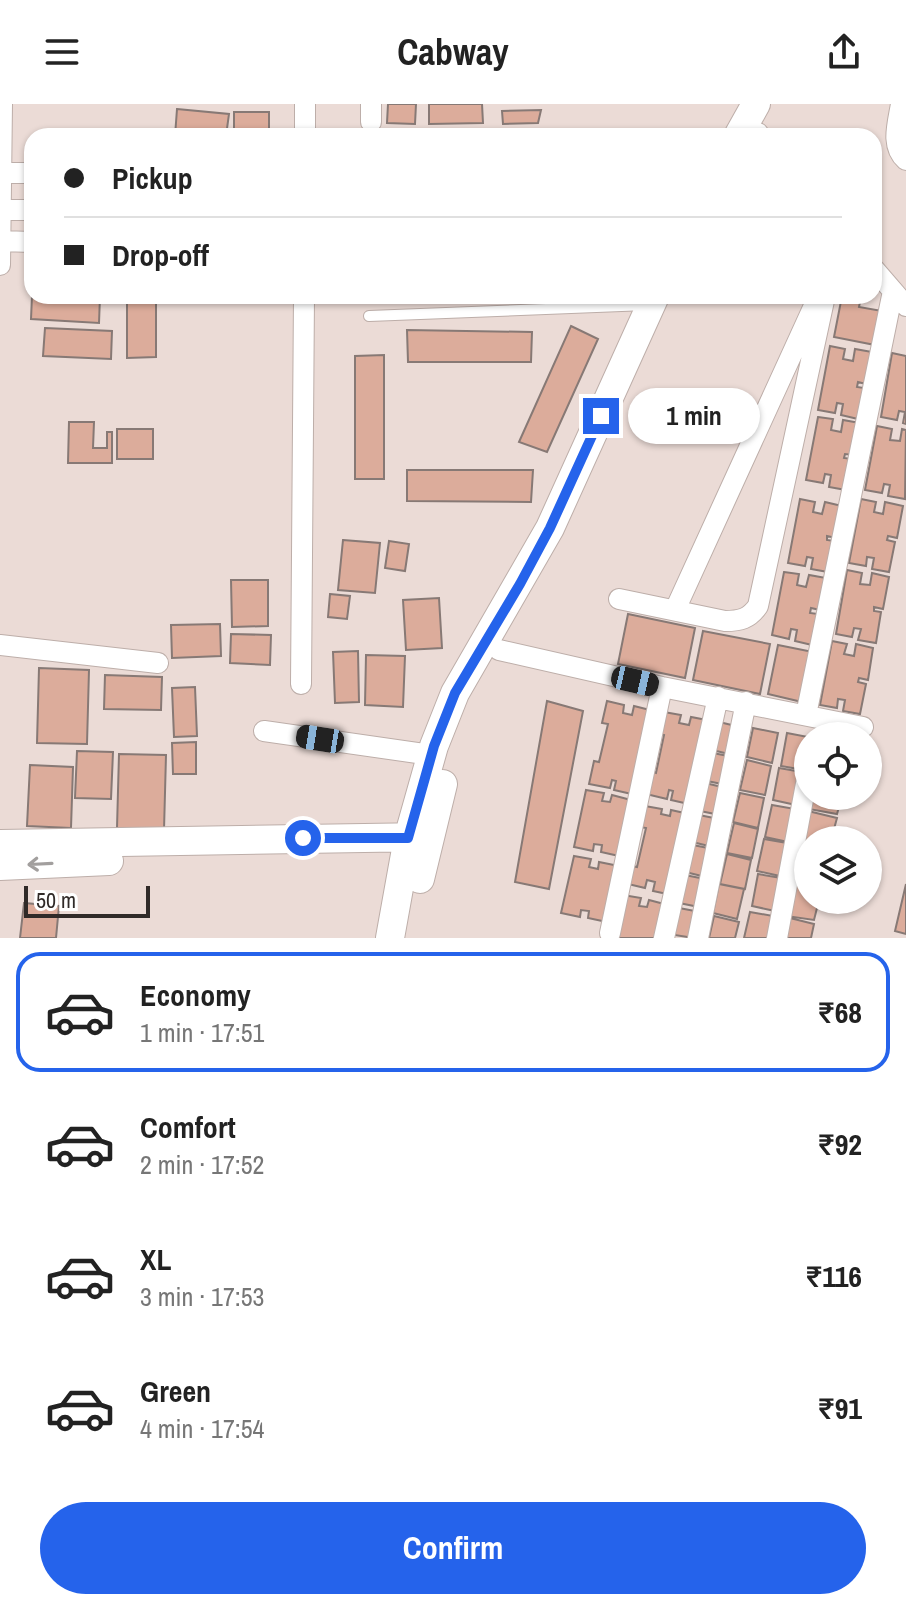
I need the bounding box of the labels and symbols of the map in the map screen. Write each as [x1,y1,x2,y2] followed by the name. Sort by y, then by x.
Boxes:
[629,388,761,444] callout: 1 min
[583,398,619,434] route end
[609,664,661,698] car
[294,723,346,755] car
[285,820,321,856] route start
[27,857,54,872] one-way arrow
[24,882,150,918] scale bar

